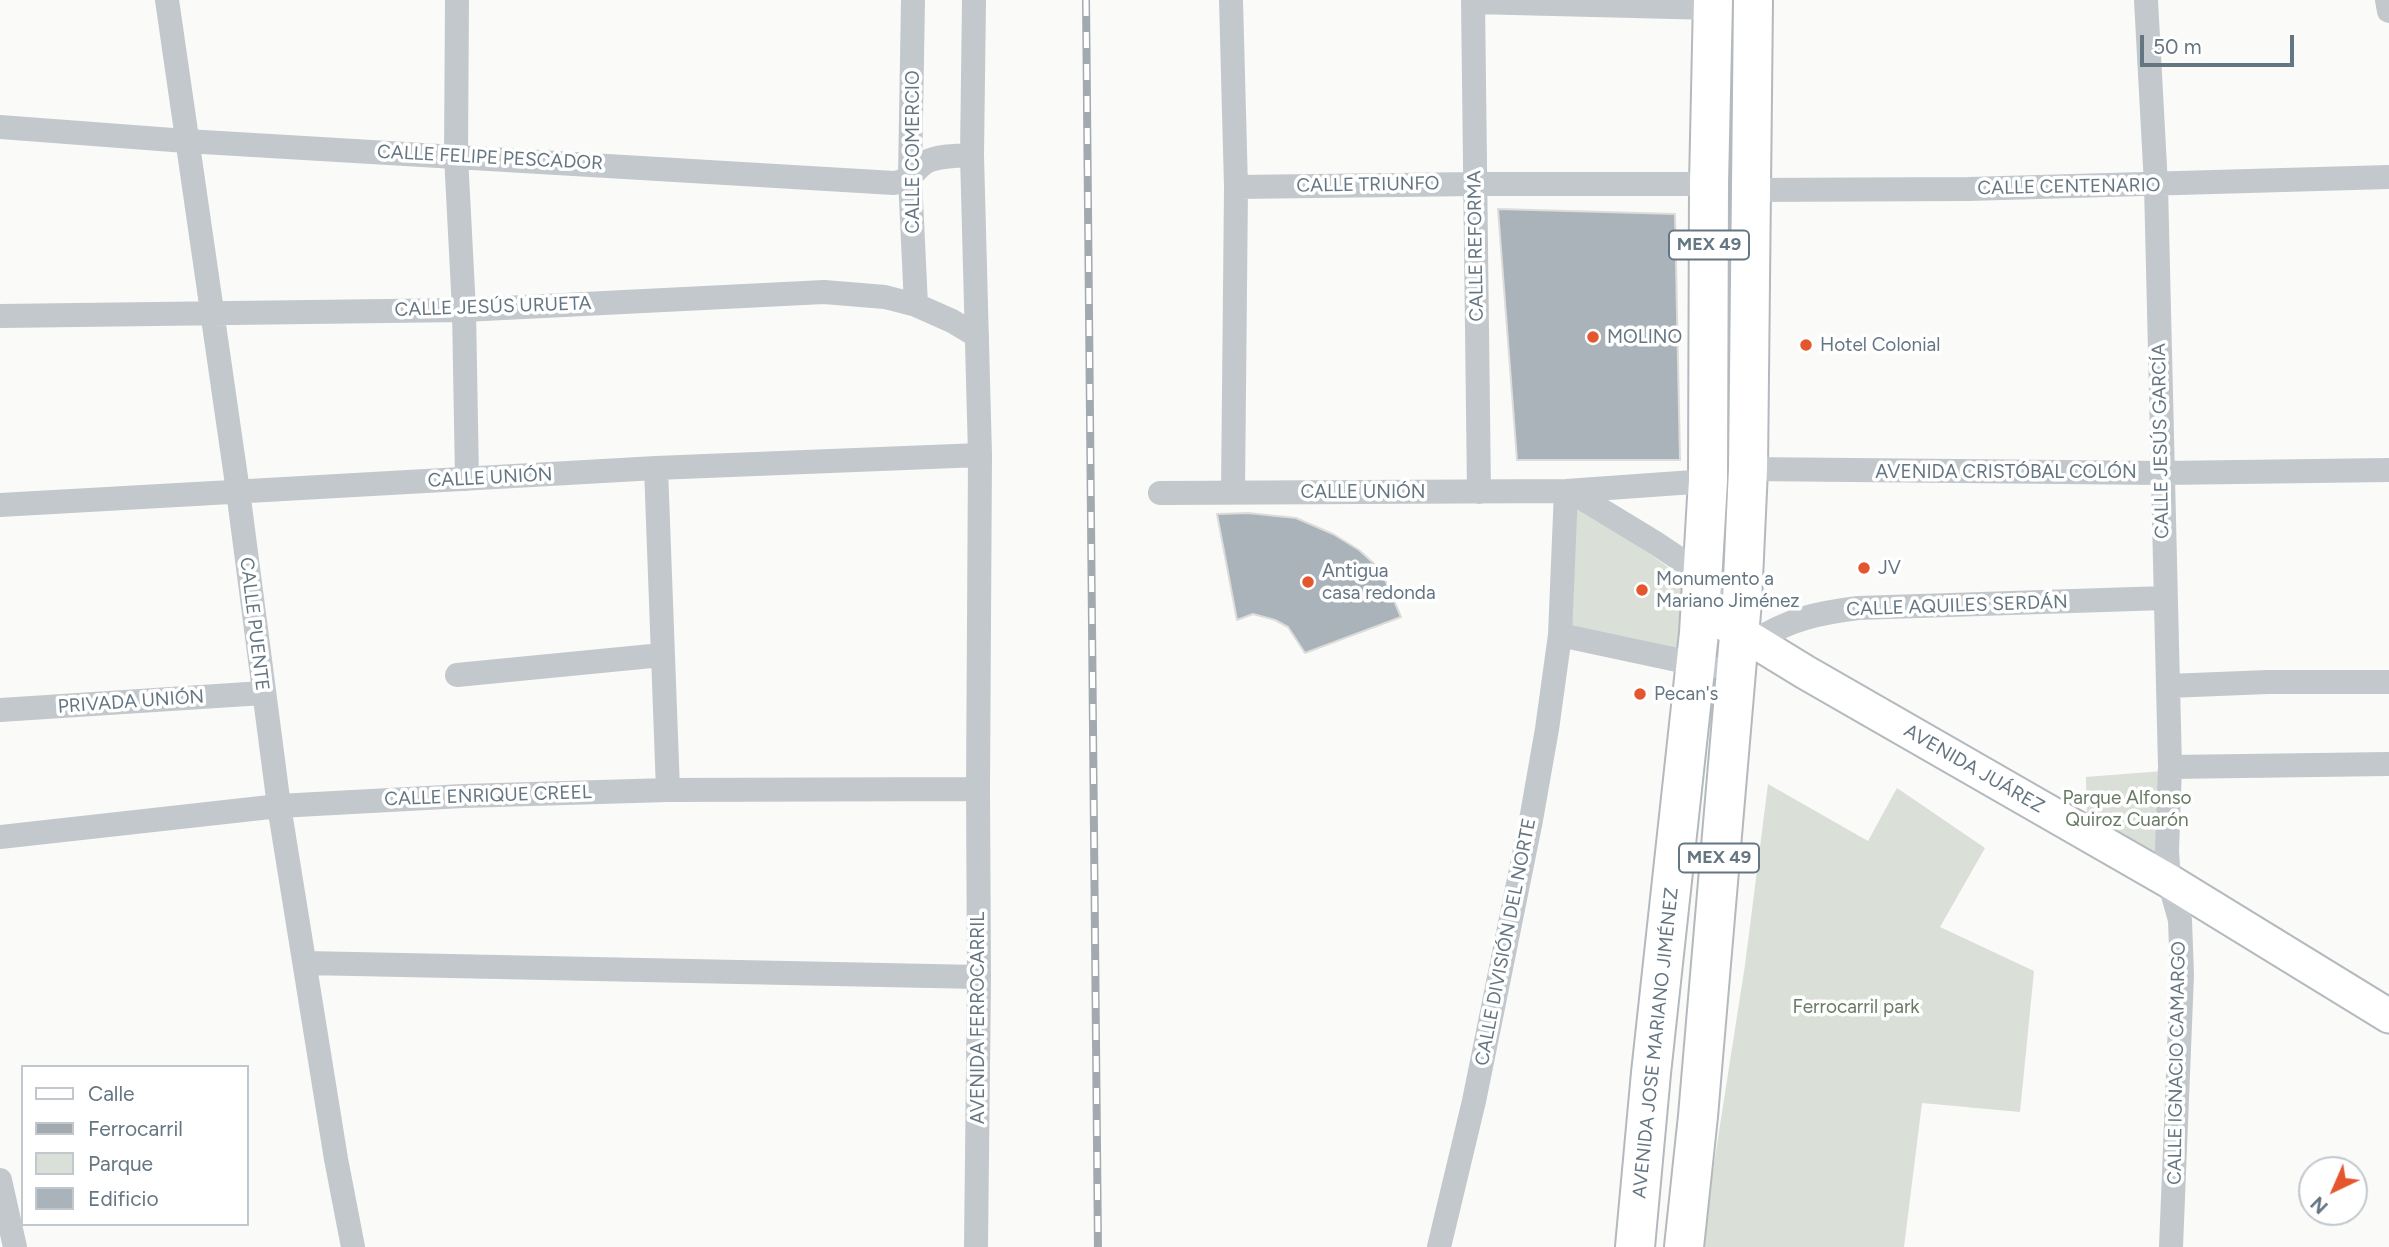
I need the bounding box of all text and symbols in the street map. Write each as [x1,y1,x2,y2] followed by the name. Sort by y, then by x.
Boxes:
[2144,21,2298,65] scale bar
[2153,34,2202,59] text: 50 m
[902,70,924,234] street label: CALLE COMERCIO
[377,141,603,175] street label: CALLE FELIPE PESCADOR
[1463,170,1489,322] street label: CALLE REFORMA
[1296,172,1440,198] street label: CALLE TRIUNFO
[1977,174,2161,200] street label: CALLE CENTENARIO
[1669,230,1749,260] road number: MEX 49
[394,292,592,322] street label: CALLE JESÚS URUETA
[1607,326,1682,348] place label: MOLINO
[1585,329,1601,345] marker: MOLINO
[1820,334,1940,356] place label: Hotel Colonial
[1798,337,1814,353] marker: Hotel Colonial
[2148,343,2174,539] street label: CALLE JESÚS GARCÍA
[1875,461,2137,483] street label: AVENIDA CRISTÓBAL COLÓN
[427,463,553,493] street label: CALLE UNIÓN
[1300,481,1426,503] street label: CALLE UNIÓN
[234,556,274,692] street label: CALLE PUENTE
[1878,557,1901,579] place label: JV
[1322,560,1436,604] place label: Antigua casa redonda
[1856,560,1872,576] marker: JV
[1656,568,1800,612] place label: Monumento a Mariano Jiménez
[1300,574,1316,590] marker: Antigua casa redonda
[1634,582,1650,598] marker: Monumento a Mariano Jiménez
[1846,591,2068,621] street label: CALLE AQUILES SERDÁN
[1654,683,1718,705] place label: Pecan's
[57,686,205,718] street label: PRIVADA UNIÓN
[1632,686,1648,702] marker: Pecan's
[1900,720,2048,818] street label: AVENIDA JUÁREZ
[384,781,592,811] street label: CALLE ENRIQUE CREEL
[2062,787,2192,831] park label: Parque Alfonso Quiroz Cuarón
[1471,816,1541,1068] street label: CALLE DIVISIÓN DEL NORTE
[1679,844,1759,872] road number: MEX 49
[1628,886,1684,1200] street label: AVENIDA JOSE MARIANO JIMÉNEZ
[967,912,989,1124] street label: AVENIDA FERROCARRIL
[2163,941,2191,1185] street label: CALLE IGNACIO CAMARGO
[1792,996,1920,1018] park label: Ferrocarril park
[21,1065,248,1226] legend
[88,1081,135,1106] text: Calle
[88,1116,183,1141] text: Ferrocarril
[88,1151,153,1176] text: Parque
[2298,1156,2368,1226] north arrow
[88,1186,159,1211] text: Edificio
[2306,1192,2333,1218] text: N

